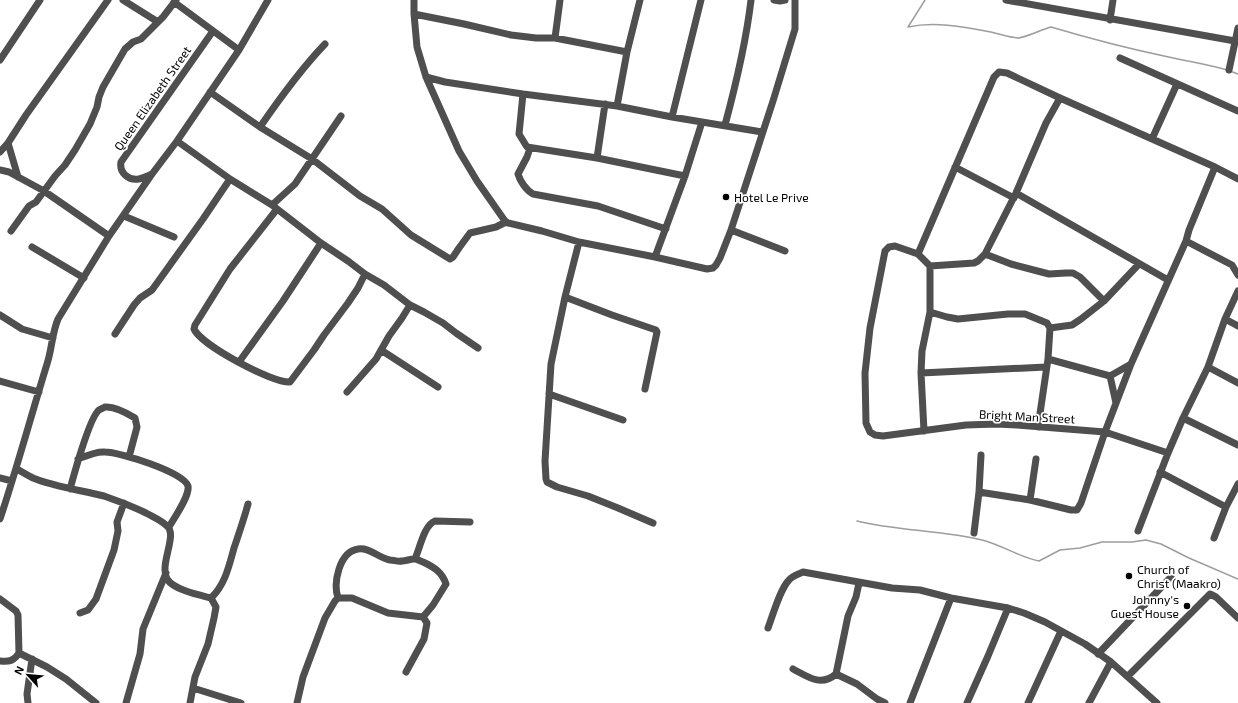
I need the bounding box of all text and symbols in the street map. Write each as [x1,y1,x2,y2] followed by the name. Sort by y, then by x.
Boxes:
[111,43,194,153] street label: Queen Elizabeth Street
[734,190,809,204] place label: Hotel Le Prive
[721,192,731,202] marker: Hotel Le Prive
[979,406,1076,426] street label: Bright Man Street
[1137,562,1221,590] place label: Church of Christ (Maakro)
[1124,571,1134,581] marker: Church of Christ (Maakro)
[1111,592,1179,620] place label: Johnny's Guest House
[1182,601,1192,611] marker: Johnny's Guest House
[8,655,48,695] north arrow
[11,664,26,677] text: N

